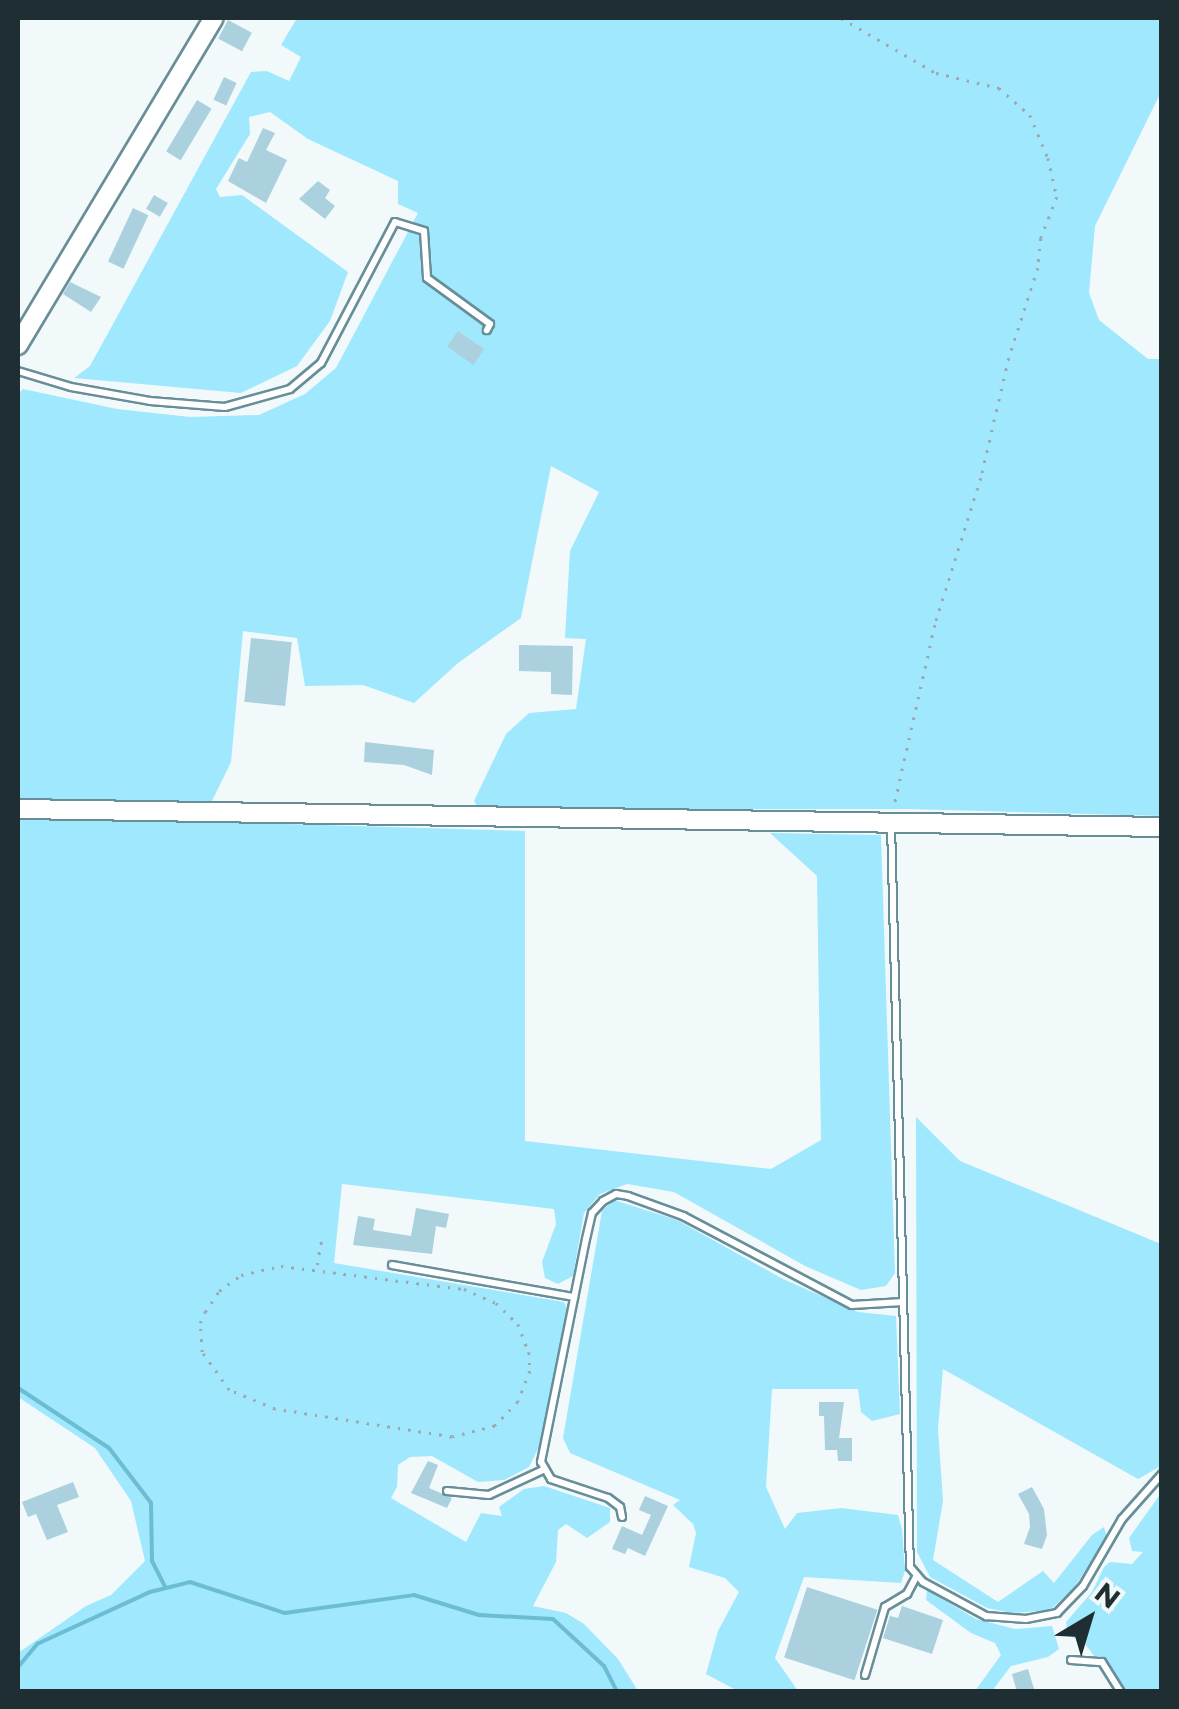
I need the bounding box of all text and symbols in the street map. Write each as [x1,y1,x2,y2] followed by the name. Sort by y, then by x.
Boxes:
[1039,1569,1139,1669] north arrow
[1088,1575,1127,1616] text: N

